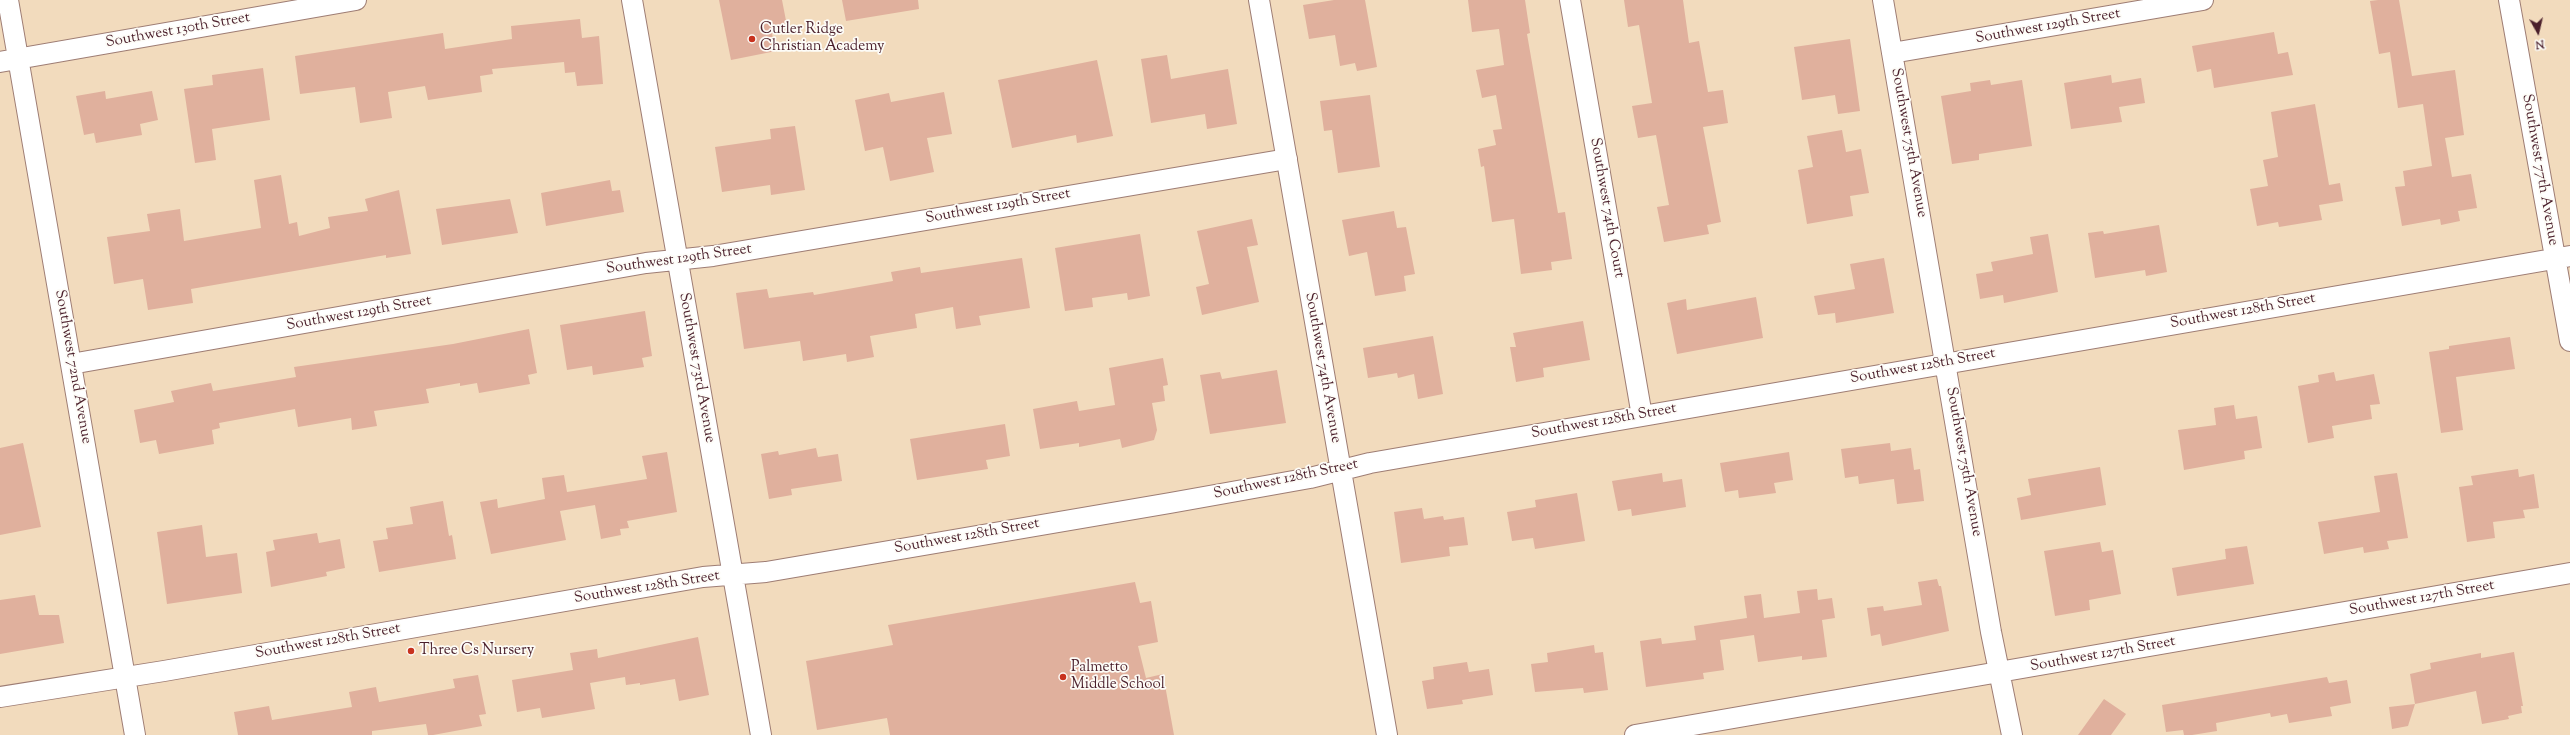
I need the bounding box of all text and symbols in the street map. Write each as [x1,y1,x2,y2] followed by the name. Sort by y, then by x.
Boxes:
[1974,5,2122,49] street label: Southwest 129th Street
[104,9,252,53] street label: Southwest 130th Street
[2518,12,2558,52] north arrow
[760,21,885,56] place label: Cutler Ridge Christian Academy
[747,34,757,44] marker: Cutler Ridge Christian Academy
[2534,35,2545,52] text: N
[1886,67,1930,219] street label: Southwest 75th Avenue
[2517,93,2561,247] street label: Southwest 77th Avenue
[1585,137,1627,279] street label: Southwest 74th Court
[924,185,1072,229] street label: Southwest 129th Street
[605,241,753,279] street label: Southwest 129th Street
[50,288,94,446] street label: Southwest 72nd Avenue
[2169,290,2317,334] street label: Southwest 128th Street
[674,291,718,445] street label: Southwest 73rd Avenue
[1300,291,1344,445] street label: Southwest 74th Avenue
[285,292,433,336] street label: Southwest 129th Street
[1849,345,1997,389] street label: Southwest 128th Street
[1941,386,1985,538] street label: Southwest 75th Avenue
[1530,400,1678,444] street label: Southwest 128th Street
[1212,456,1360,504] street label: Southwest 128th Street
[893,515,1041,559] street label: Southwest 128th Street
[573,568,721,608] street label: Southwest 128th Street
[2348,577,2496,621] street label: Southwest 127th Street
[254,620,402,664] street label: Southwest 128th Street
[2029,633,2177,677] street label: Southwest 127th Street
[419,642,534,660] place label: Three Cs Nursery
[406,646,416,656] marker: Three Cs Nursery
[1071,659,1165,694] place label: Palmetto Middle School
[1058,672,1068,682] marker: Palmetto Middle School

